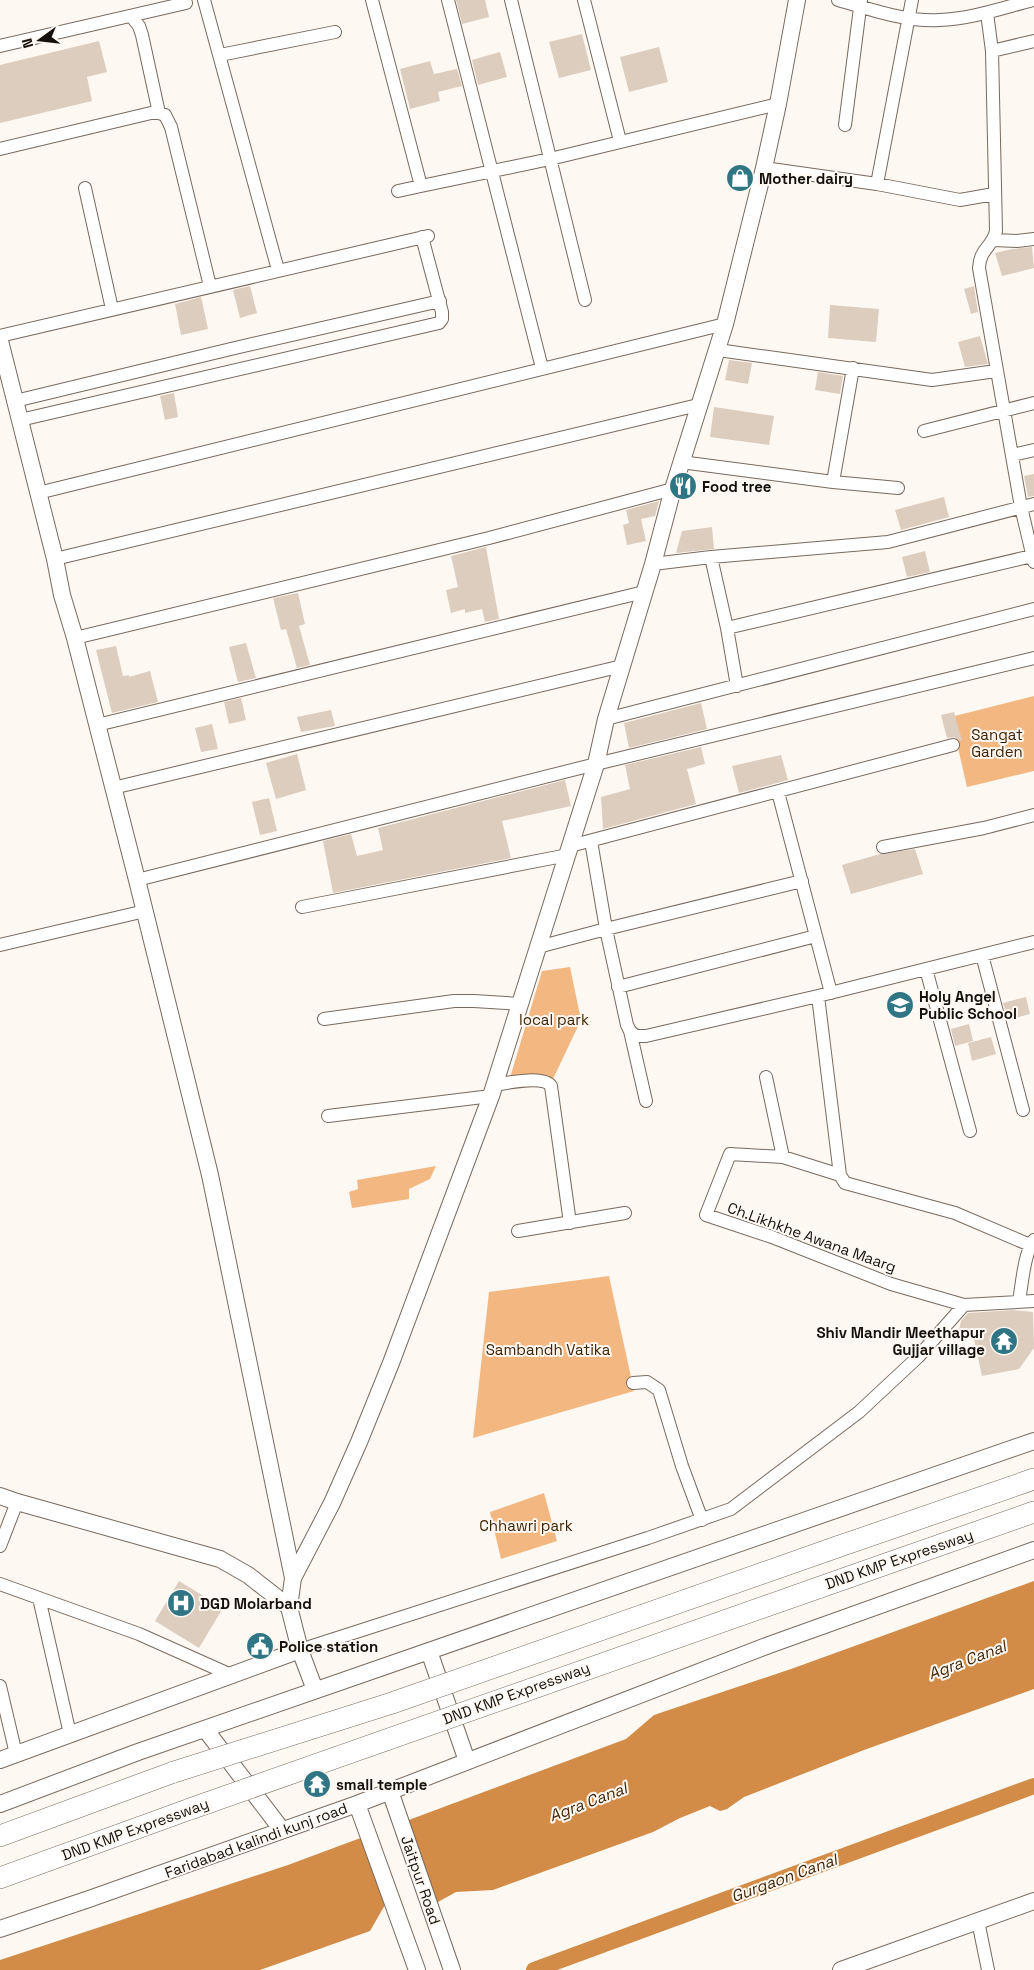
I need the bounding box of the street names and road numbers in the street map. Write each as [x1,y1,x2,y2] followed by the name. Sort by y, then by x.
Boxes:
[725,1198,899,1276] street label: Ch.Likhkhe Awana Maarg
[823,1525,975,1593] street label: DND KMP Expressway
[440,1658,592,1728] street label: DND KMP Expressway
[59,1794,211,1864] street label: DND KMP Expressway
[162,1798,350,1882] street label: Faridabad kalindi kunj road
[397,1833,445,1927] street label: Jaitpur Road

